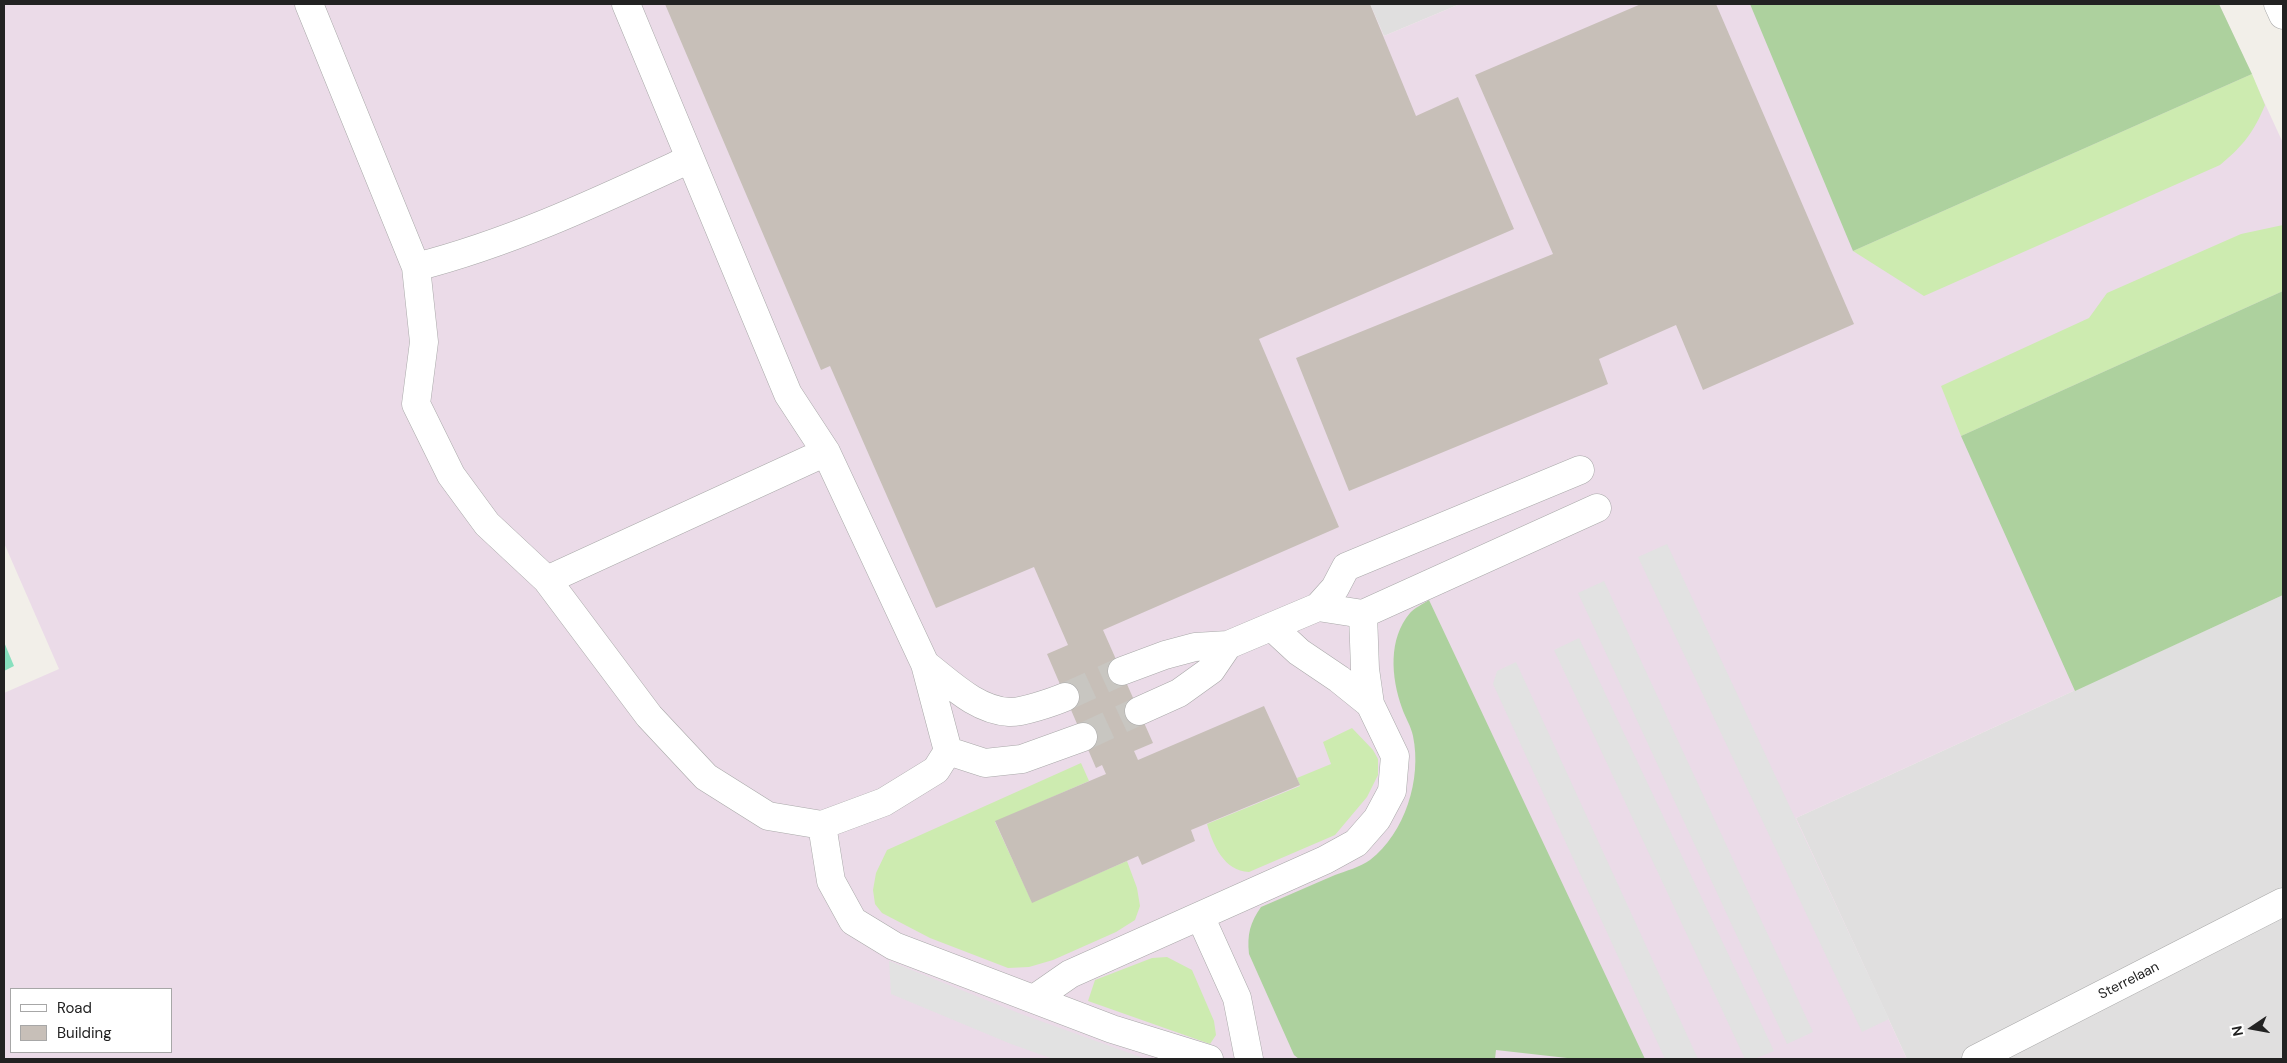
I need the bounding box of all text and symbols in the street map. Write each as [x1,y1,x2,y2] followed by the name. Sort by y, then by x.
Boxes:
[2096,959,2162,1003] street label: Sterrelaan
[10,988,172,1053] legend
[57,998,92,1018] text: Road
[2227,1003,2277,1053] north arrow
[57,1023,112,1043] text: Building
[2227,1024,2247,1038] text: N

